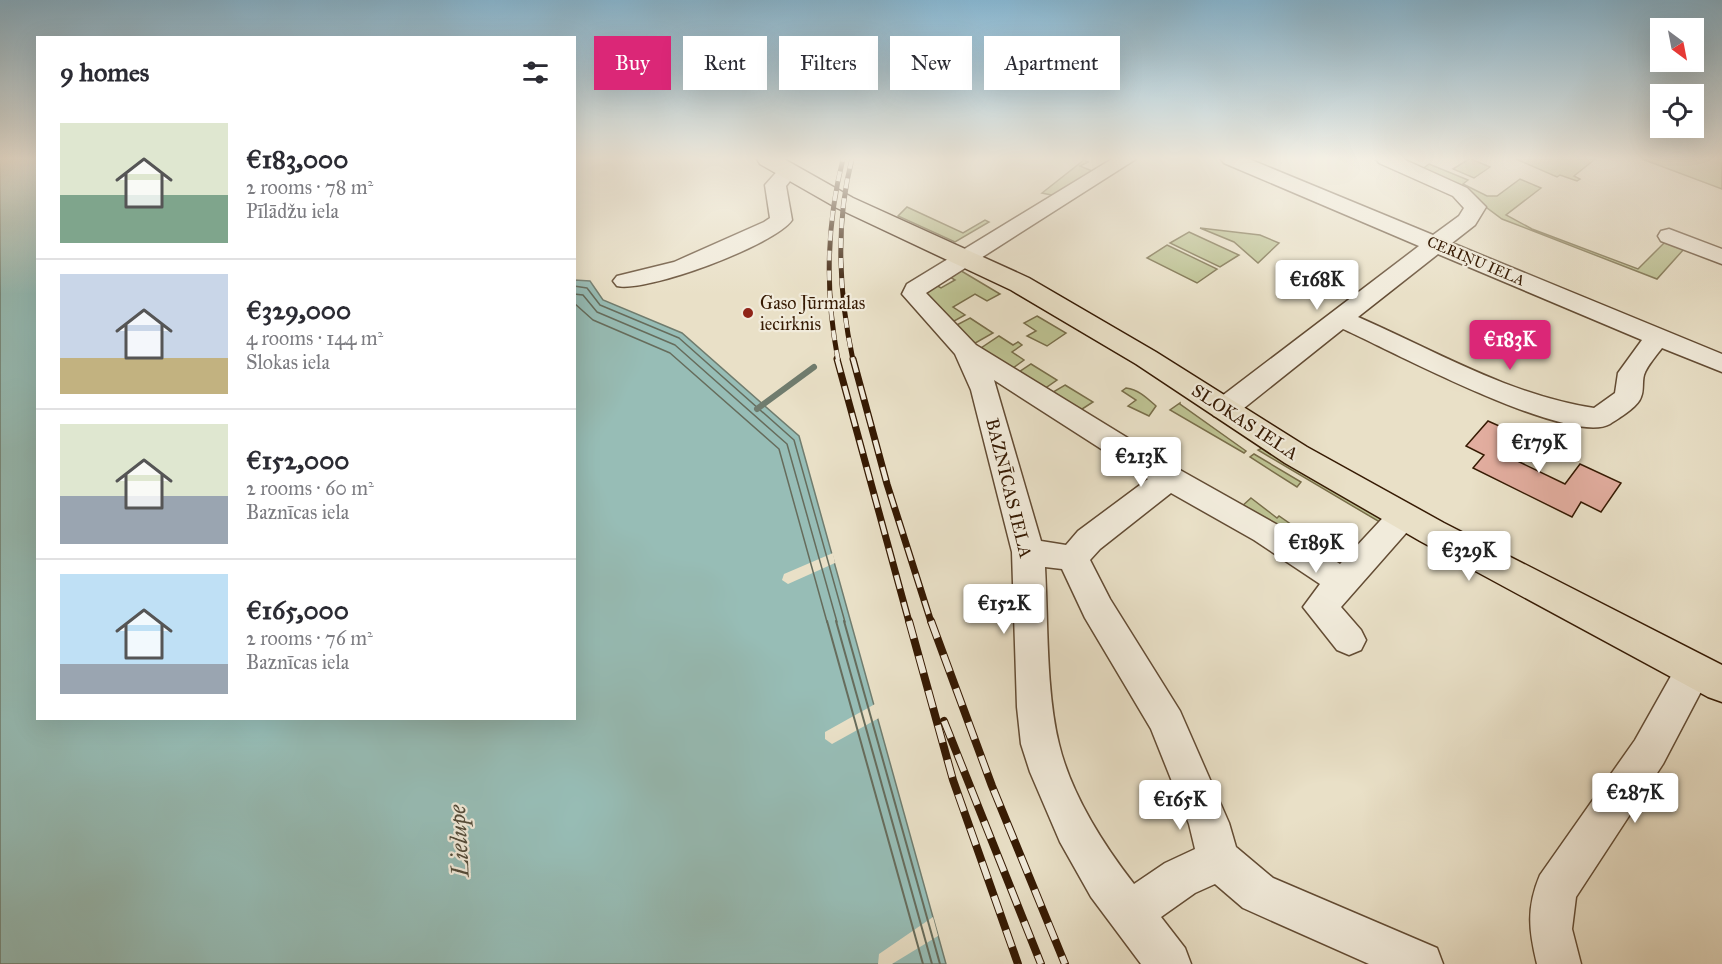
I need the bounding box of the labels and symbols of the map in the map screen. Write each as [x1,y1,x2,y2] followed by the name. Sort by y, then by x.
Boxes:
[1650,18,1704,72] north arrow
[1424,232,1528,290] street label: CERIŅU IELA
[1275,260,1359,311] pin: €168K
[760,292,865,335] place label: Gaso Jūrmalas iecirknis
[741,306,755,320] marker: Gaso Jūrmalas iecirknis
[1468,320,1552,371] pin: €183K
[1187,379,1303,465] street label: SLOKAS IELA
[981,416,1037,560] street label: BAZNĪCAS IELA
[1497,423,1581,474] pin: €179K
[1099,437,1183,488] pin: €213K
[1274,523,1358,574] pin: €189K
[1427,531,1511,582] pin: €329K
[962,584,1046,635] pin: €152K
[1593,773,1677,824] pin: €287K
[1138,780,1222,831] pin: €165K
[442,803,476,879] water label: Lielupe

